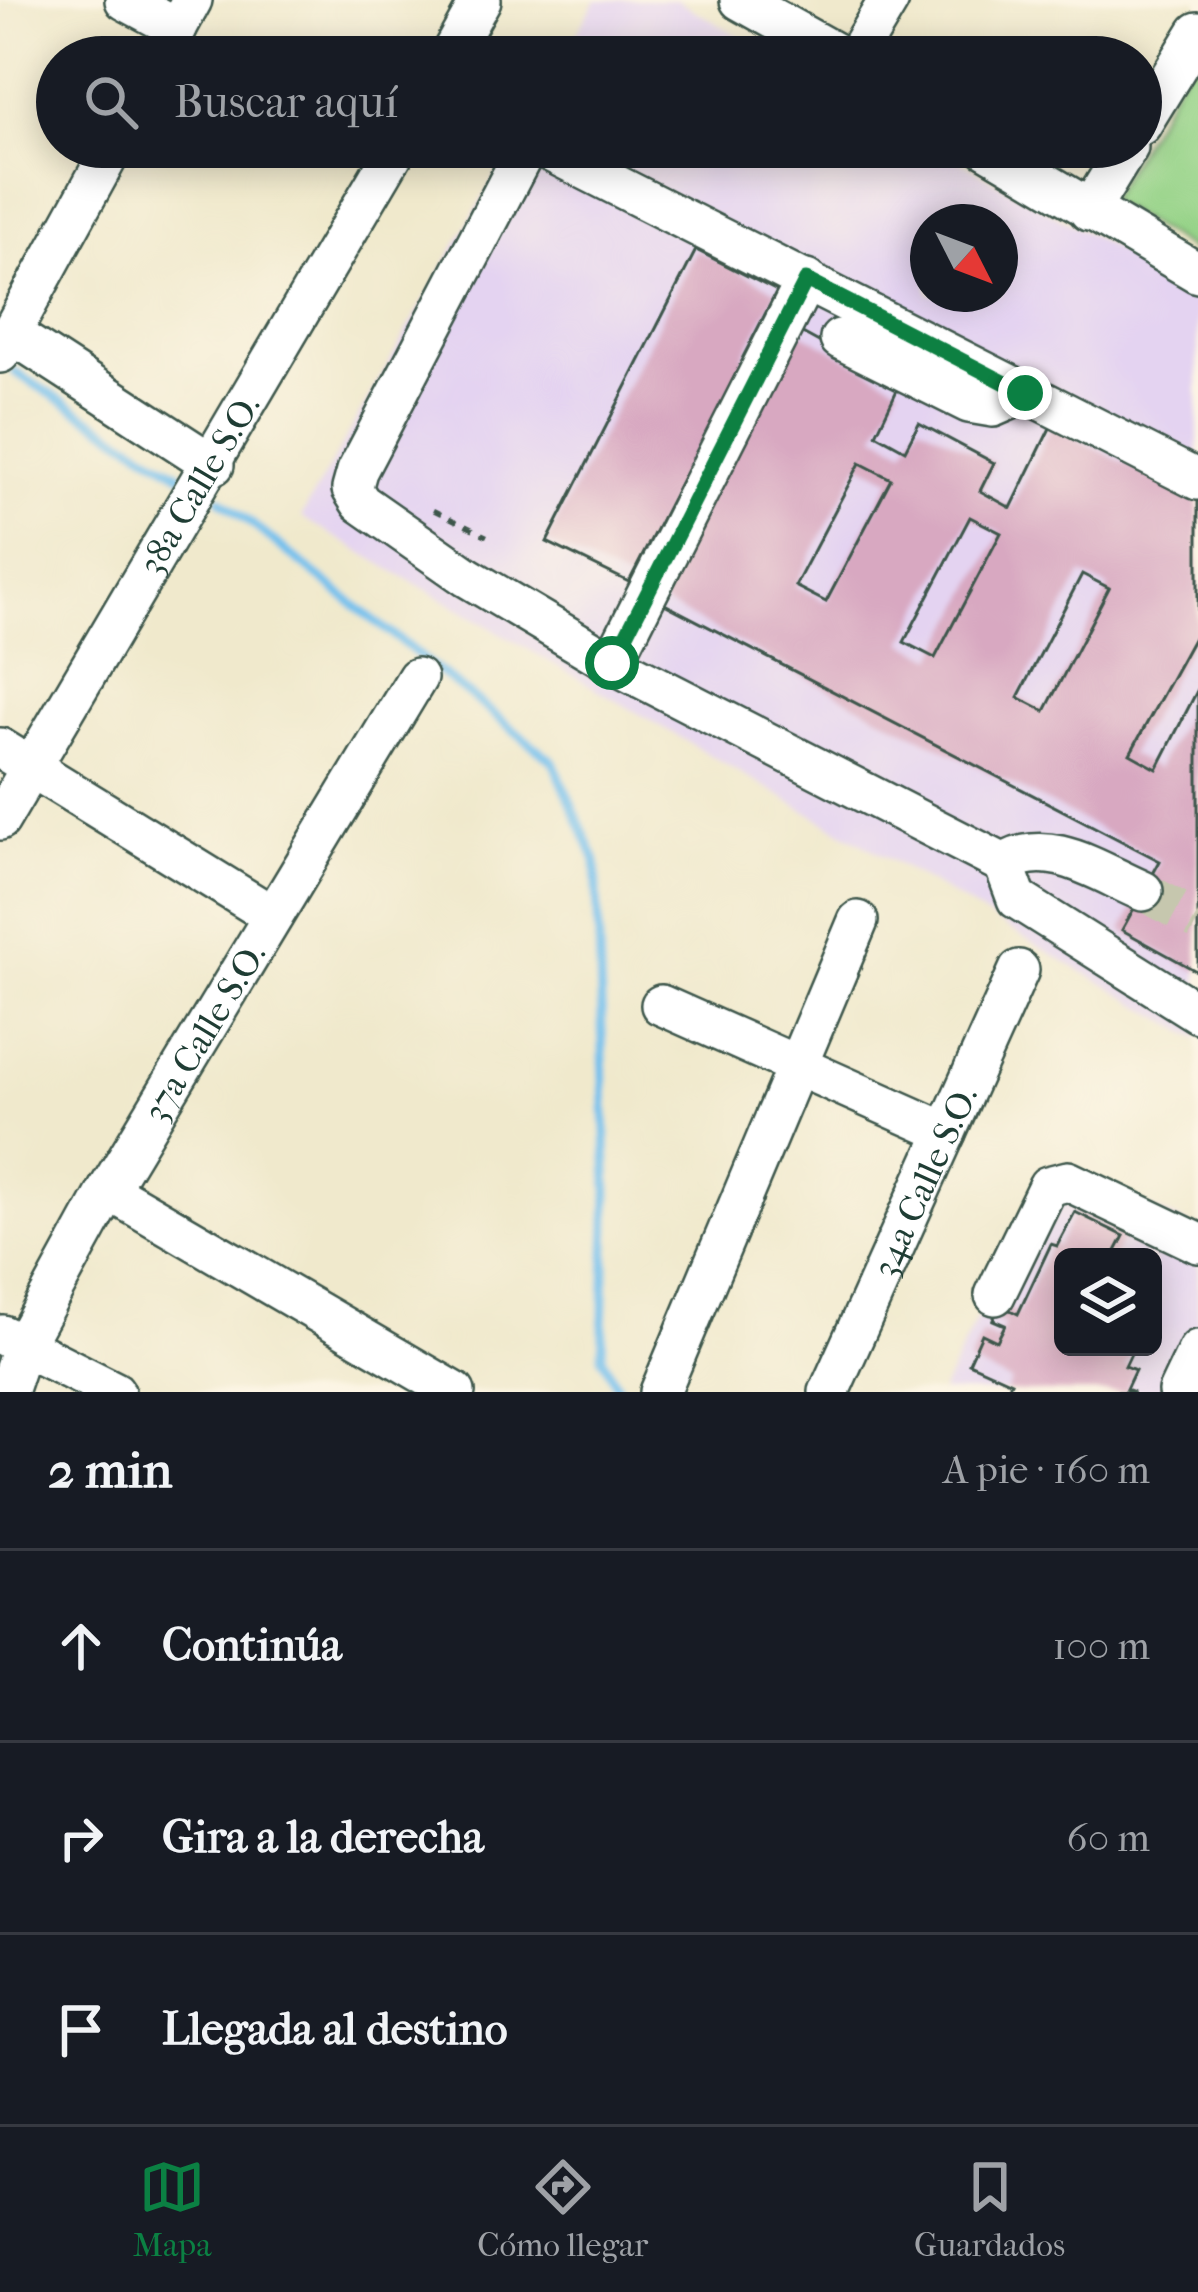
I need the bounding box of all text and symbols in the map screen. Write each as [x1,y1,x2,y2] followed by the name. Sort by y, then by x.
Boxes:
[36,36,1162,168] search box
[78,69,144,135] icon: search
[174,76,398,129] text: Buscar aquí
[910,204,1018,312] north arrow
[998,366,1052,420] route end
[130,387,268,582] street label: 38a Calle S.O.
[585,636,639,690] route start
[134,935,274,1130] street label: 37a Calle S.O.
[863,1079,986,1284] street label: 34a Calle S.O.
[1054,1248,1162,1356] map controls
[1054,1248,1162,1356] button: layers
[48,1440,172,1500] text: 2 min
[943,1447,1150,1493] text: A pie · 160 m
[48,1613,114,1679] icon: ahead
[162,1619,342,1672] text: Continúa
[1052,1623,1150,1669] text: 100 m
[48,1805,114,1871] icon: right
[162,1811,484,1864] text: Gira a la derecha
[1067,1815,1150,1861] text: 60 m
[48,1997,114,2063] icon: arrive
[162,2003,508,2056] text: Llegada al destino
[133,2154,211,2265] tab: Mapa
[477,2154,648,2265] tab: Cómo llegar
[914,2154,1065,2265] tab: Guardados

